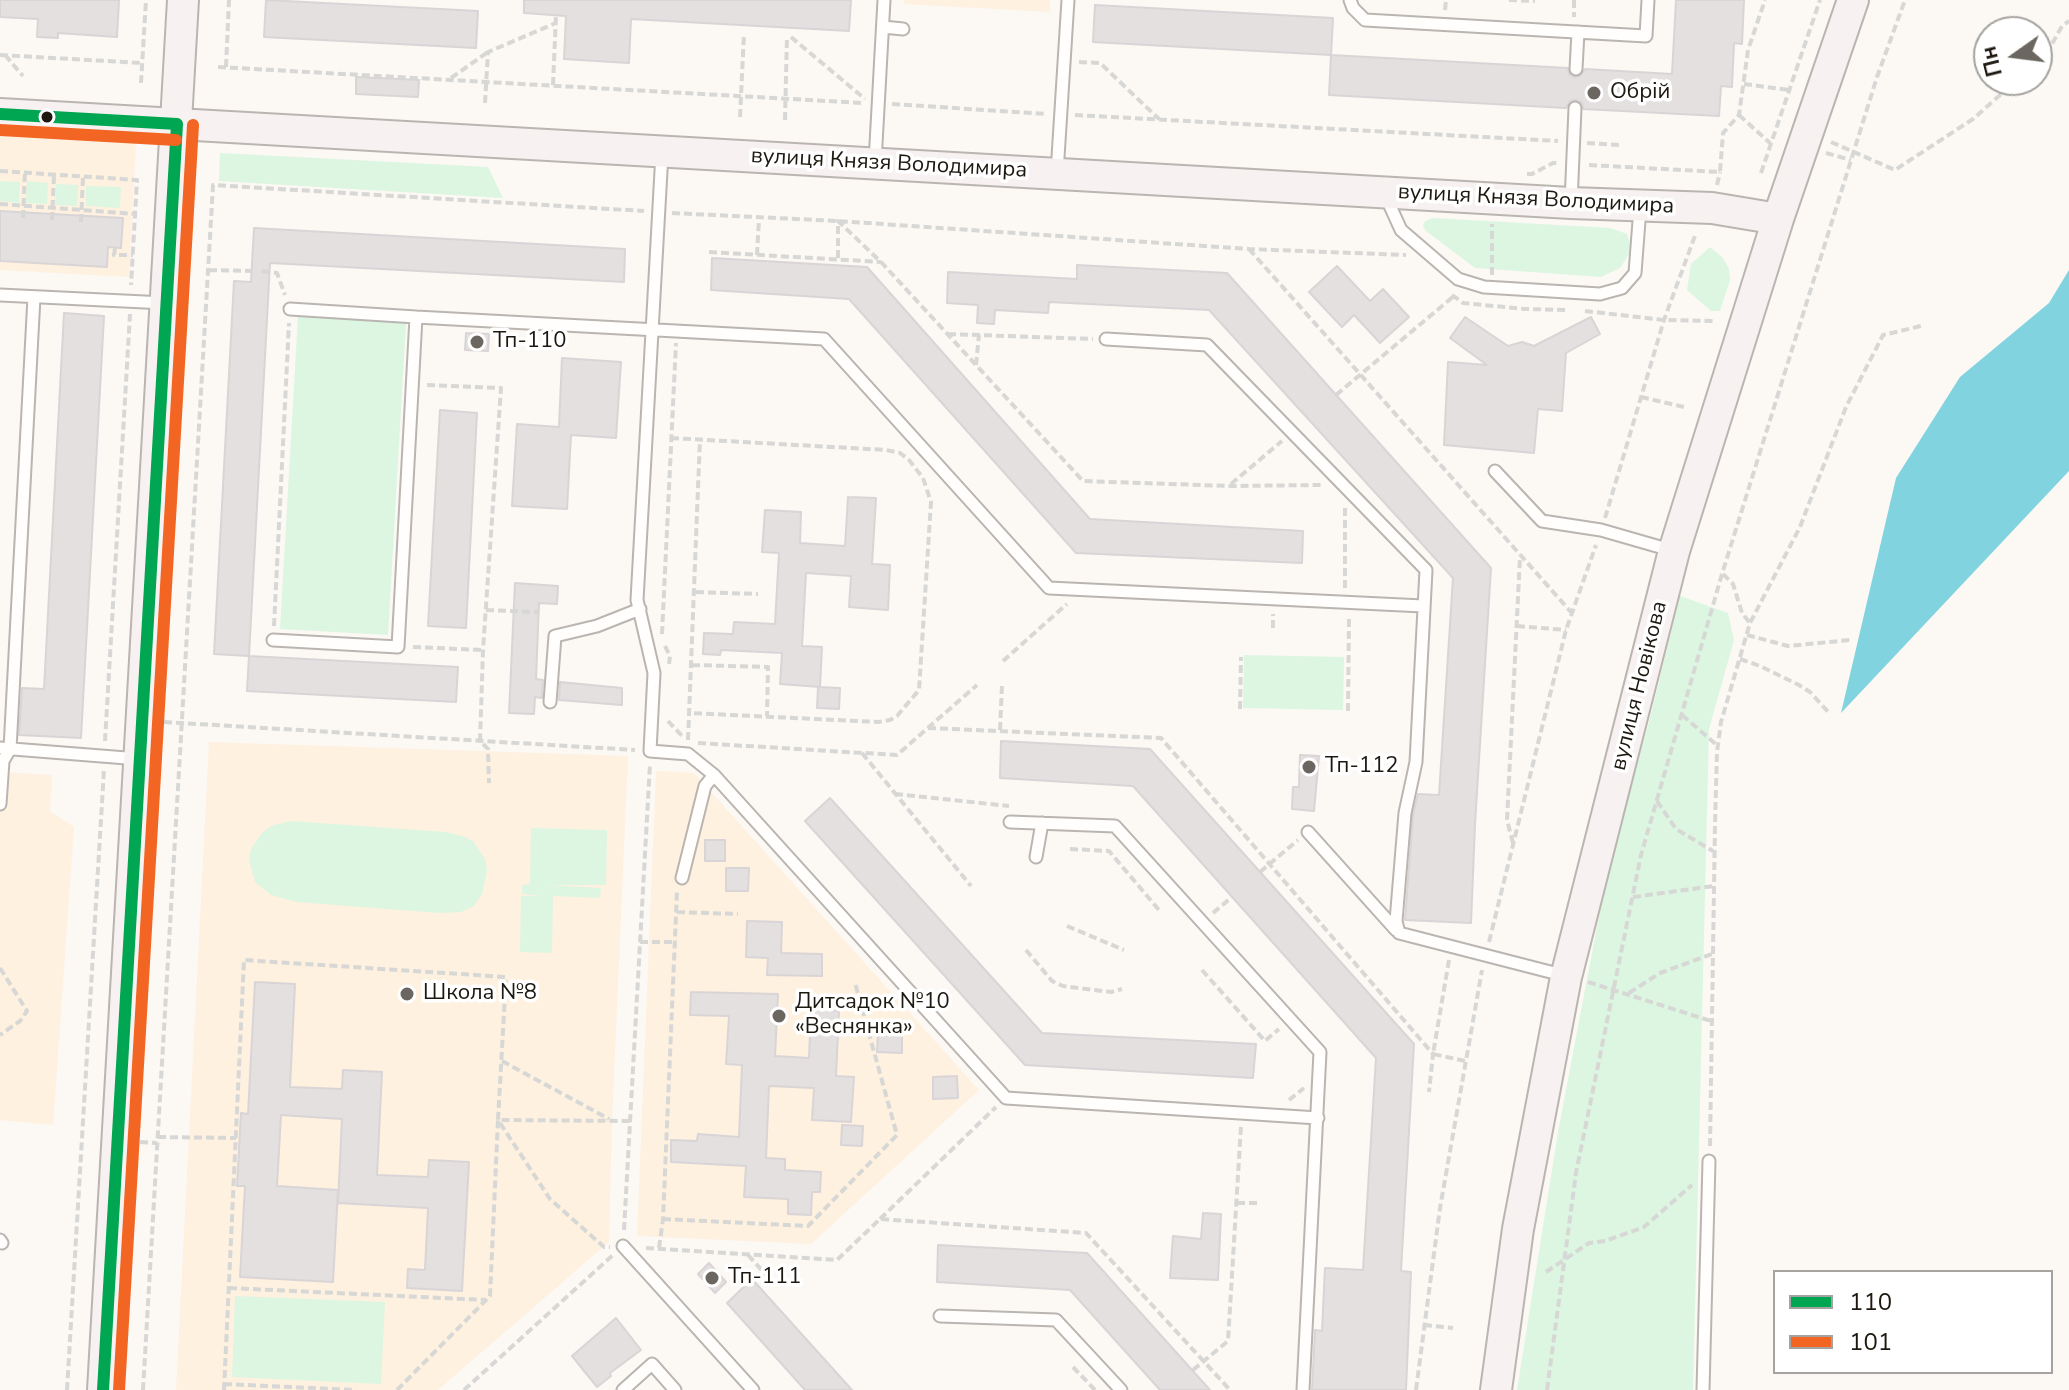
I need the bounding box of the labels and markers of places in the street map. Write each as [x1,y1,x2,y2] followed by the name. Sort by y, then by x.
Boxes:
[1610,80,1670,106] place label: Обрiй
[1585,84,1603,102] marker: Обрiй
[39,109,55,125] unlabelled marker
[493,329,566,355] place label: Тп-110
[468,333,486,351] marker: Тп-110
[1325,754,1398,780] place label: Тп-112
[1300,758,1318,776] marker: Тп-112
[423,981,537,1007] place label: Школа №8
[398,985,416,1003] marker: Школа №8
[795,990,950,1042] place label: Дитсадок №10 «Веснянка»
[770,1007,788,1025] marker: Дитсадок №10 «Веснянка»
[728,1265,801,1291] place label: Тп-111
[703,1269,721,1287] marker: Тп-111

